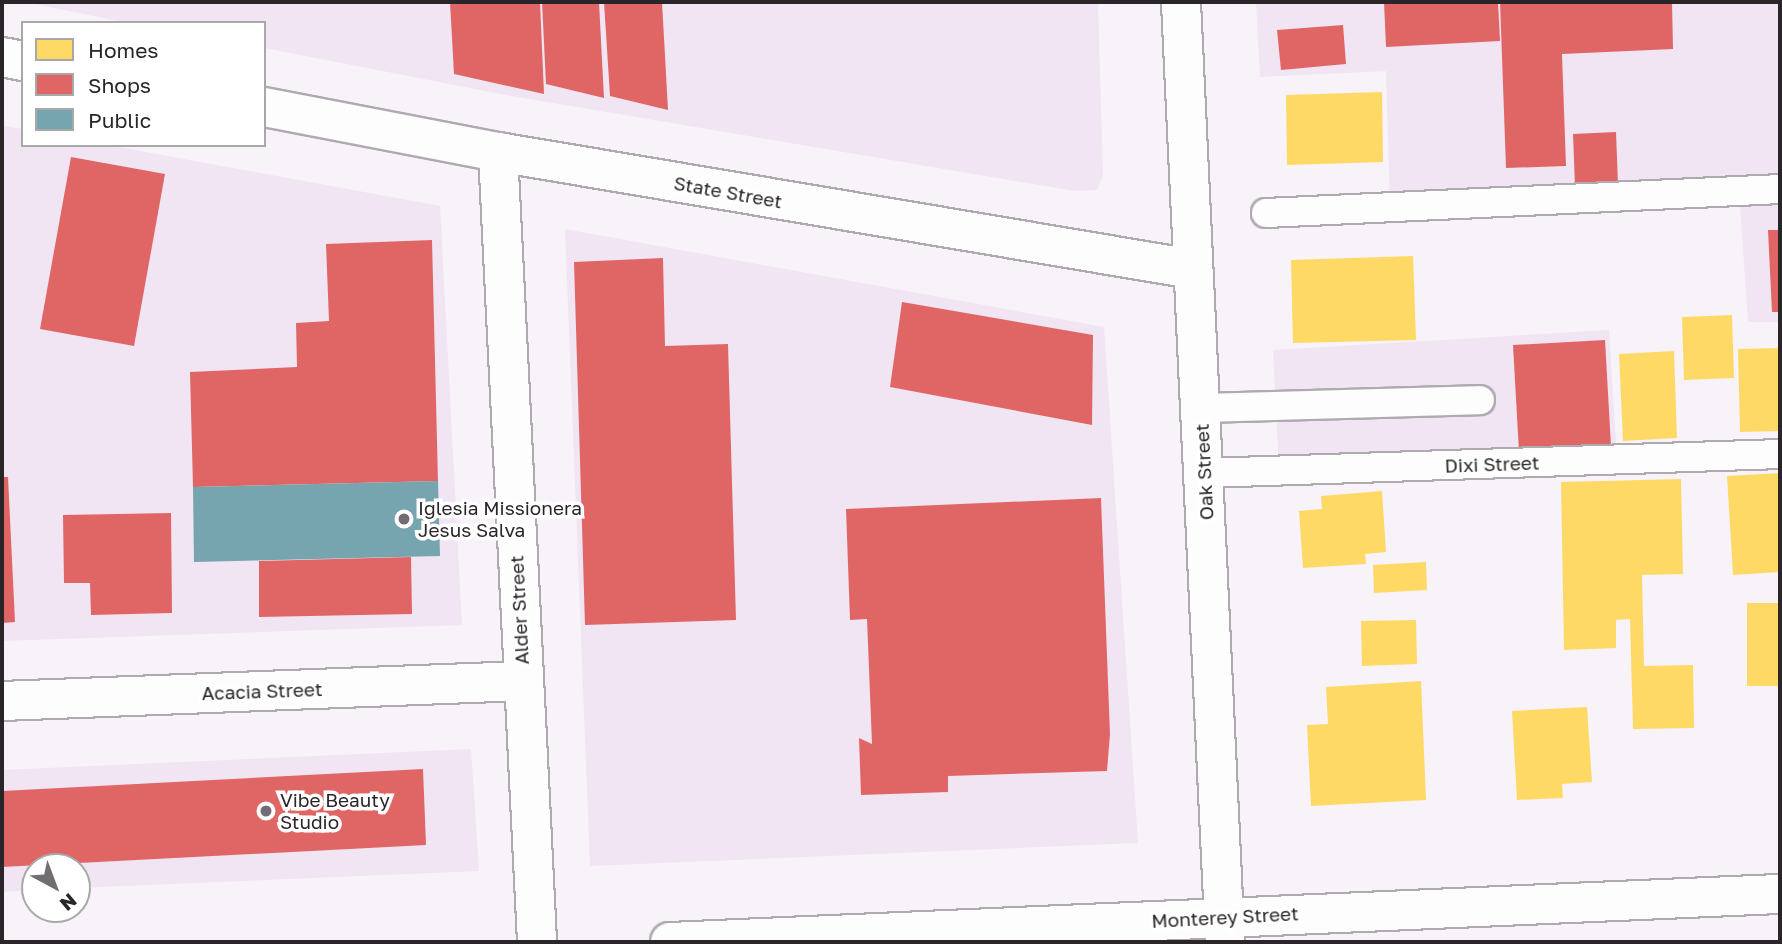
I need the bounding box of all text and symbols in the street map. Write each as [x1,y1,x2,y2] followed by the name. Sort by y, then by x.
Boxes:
[21,21,266,147] legend
[88,37,158,63] text: Homes
[88,72,151,98] text: Shops
[88,107,151,133] text: Public
[672,171,784,213] street label: State Street
[1190,423,1218,521] street label: Oak Street
[1444,451,1540,477] street label: Dixi Street
[418,497,582,541] place label: Iglesia Missionera Jesus Salva
[396,511,412,527] marker: Iglesia Missionera Jesus Salva
[505,555,533,665] street label: Alder Street
[201,677,323,705] street label: Acacia Street
[280,789,390,833] place label: Vibe Beauty Studio
[258,803,274,819] marker: Vibe Beauty Studio
[21,853,91,923] north arrow
[56,889,82,916] text: N
[1151,902,1299,932] street label: Monterey Street

